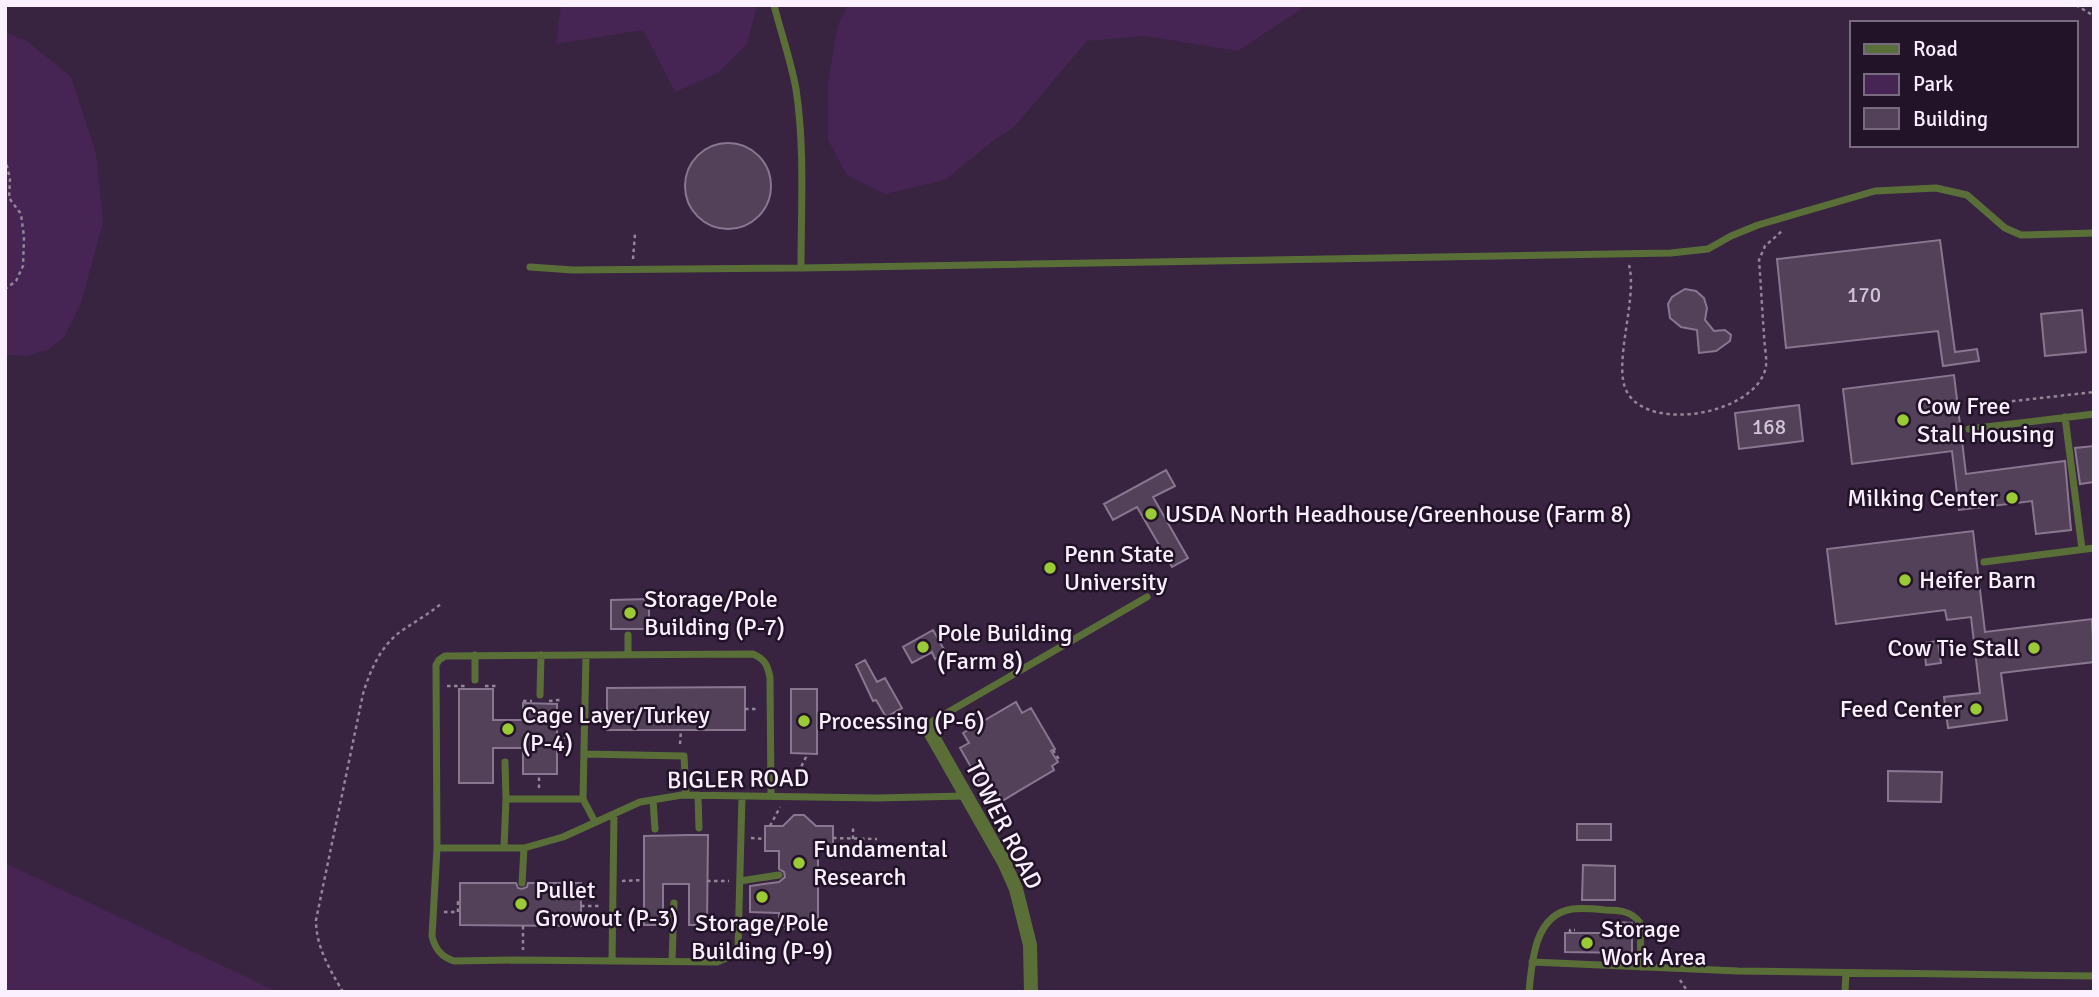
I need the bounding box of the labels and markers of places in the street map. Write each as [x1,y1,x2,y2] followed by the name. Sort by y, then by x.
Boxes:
[1917,391,2055,449] place label: Cow Free Stall Housing
[1895,412,1911,428] marker: Cow Free Stall Housing
[1847,483,1998,513] place label: Milking Center
[2004,490,2020,506] marker: Milking Center
[1165,499,1632,529] place label: USDA North Headhouse/Greenhouse (Farm 8)
[1143,506,1159,522] marker: USDA North Headhouse/Greenhouse (Farm 8)
[1064,539,1174,597] place label: Penn State University
[1042,560,1058,576] marker: Penn State University
[1919,565,2036,595] place label: Heifer Barn
[1897,572,1913,588] marker: Heifer Barn
[644,584,785,642] place label: Storage/Pole Building (P-7)
[622,605,638,621] marker: Storage/Pole Building (P-7)
[937,618,1072,676] place label: Pole Building (Farm 8)
[1887,633,2020,663] place label: Cow Tie Stall
[915,639,931,655] marker: Pole Building (Farm 8)
[2026,640,2042,656] marker: Cow Tie Stall
[1840,694,1962,724] place label: Feed Center
[522,700,710,758] place label: Cage Layer/Turkey (P-4)
[1968,701,1984,717] marker: Feed Center
[818,706,985,736] place label: Processing (P-6)
[796,713,812,729] marker: Processing (P-6)
[500,721,516,737] marker: Cage Layer/Turkey (P-4)
[813,834,948,892] place label: Fundamental Research
[791,855,807,871] marker: Fundamental Research
[535,875,678,933] place label: Pullet Growout (P-3)
[754,889,770,905] marker: Storage/Pole Building (P-9)
[513,896,529,912] marker: Pullet Growout (P-3)
[691,908,833,966] place label: Storage/Pole Building (P-9)
[1601,914,1706,972] place label: Storage Work Area
[1579,935,1595,951] marker: Storage Work Area

